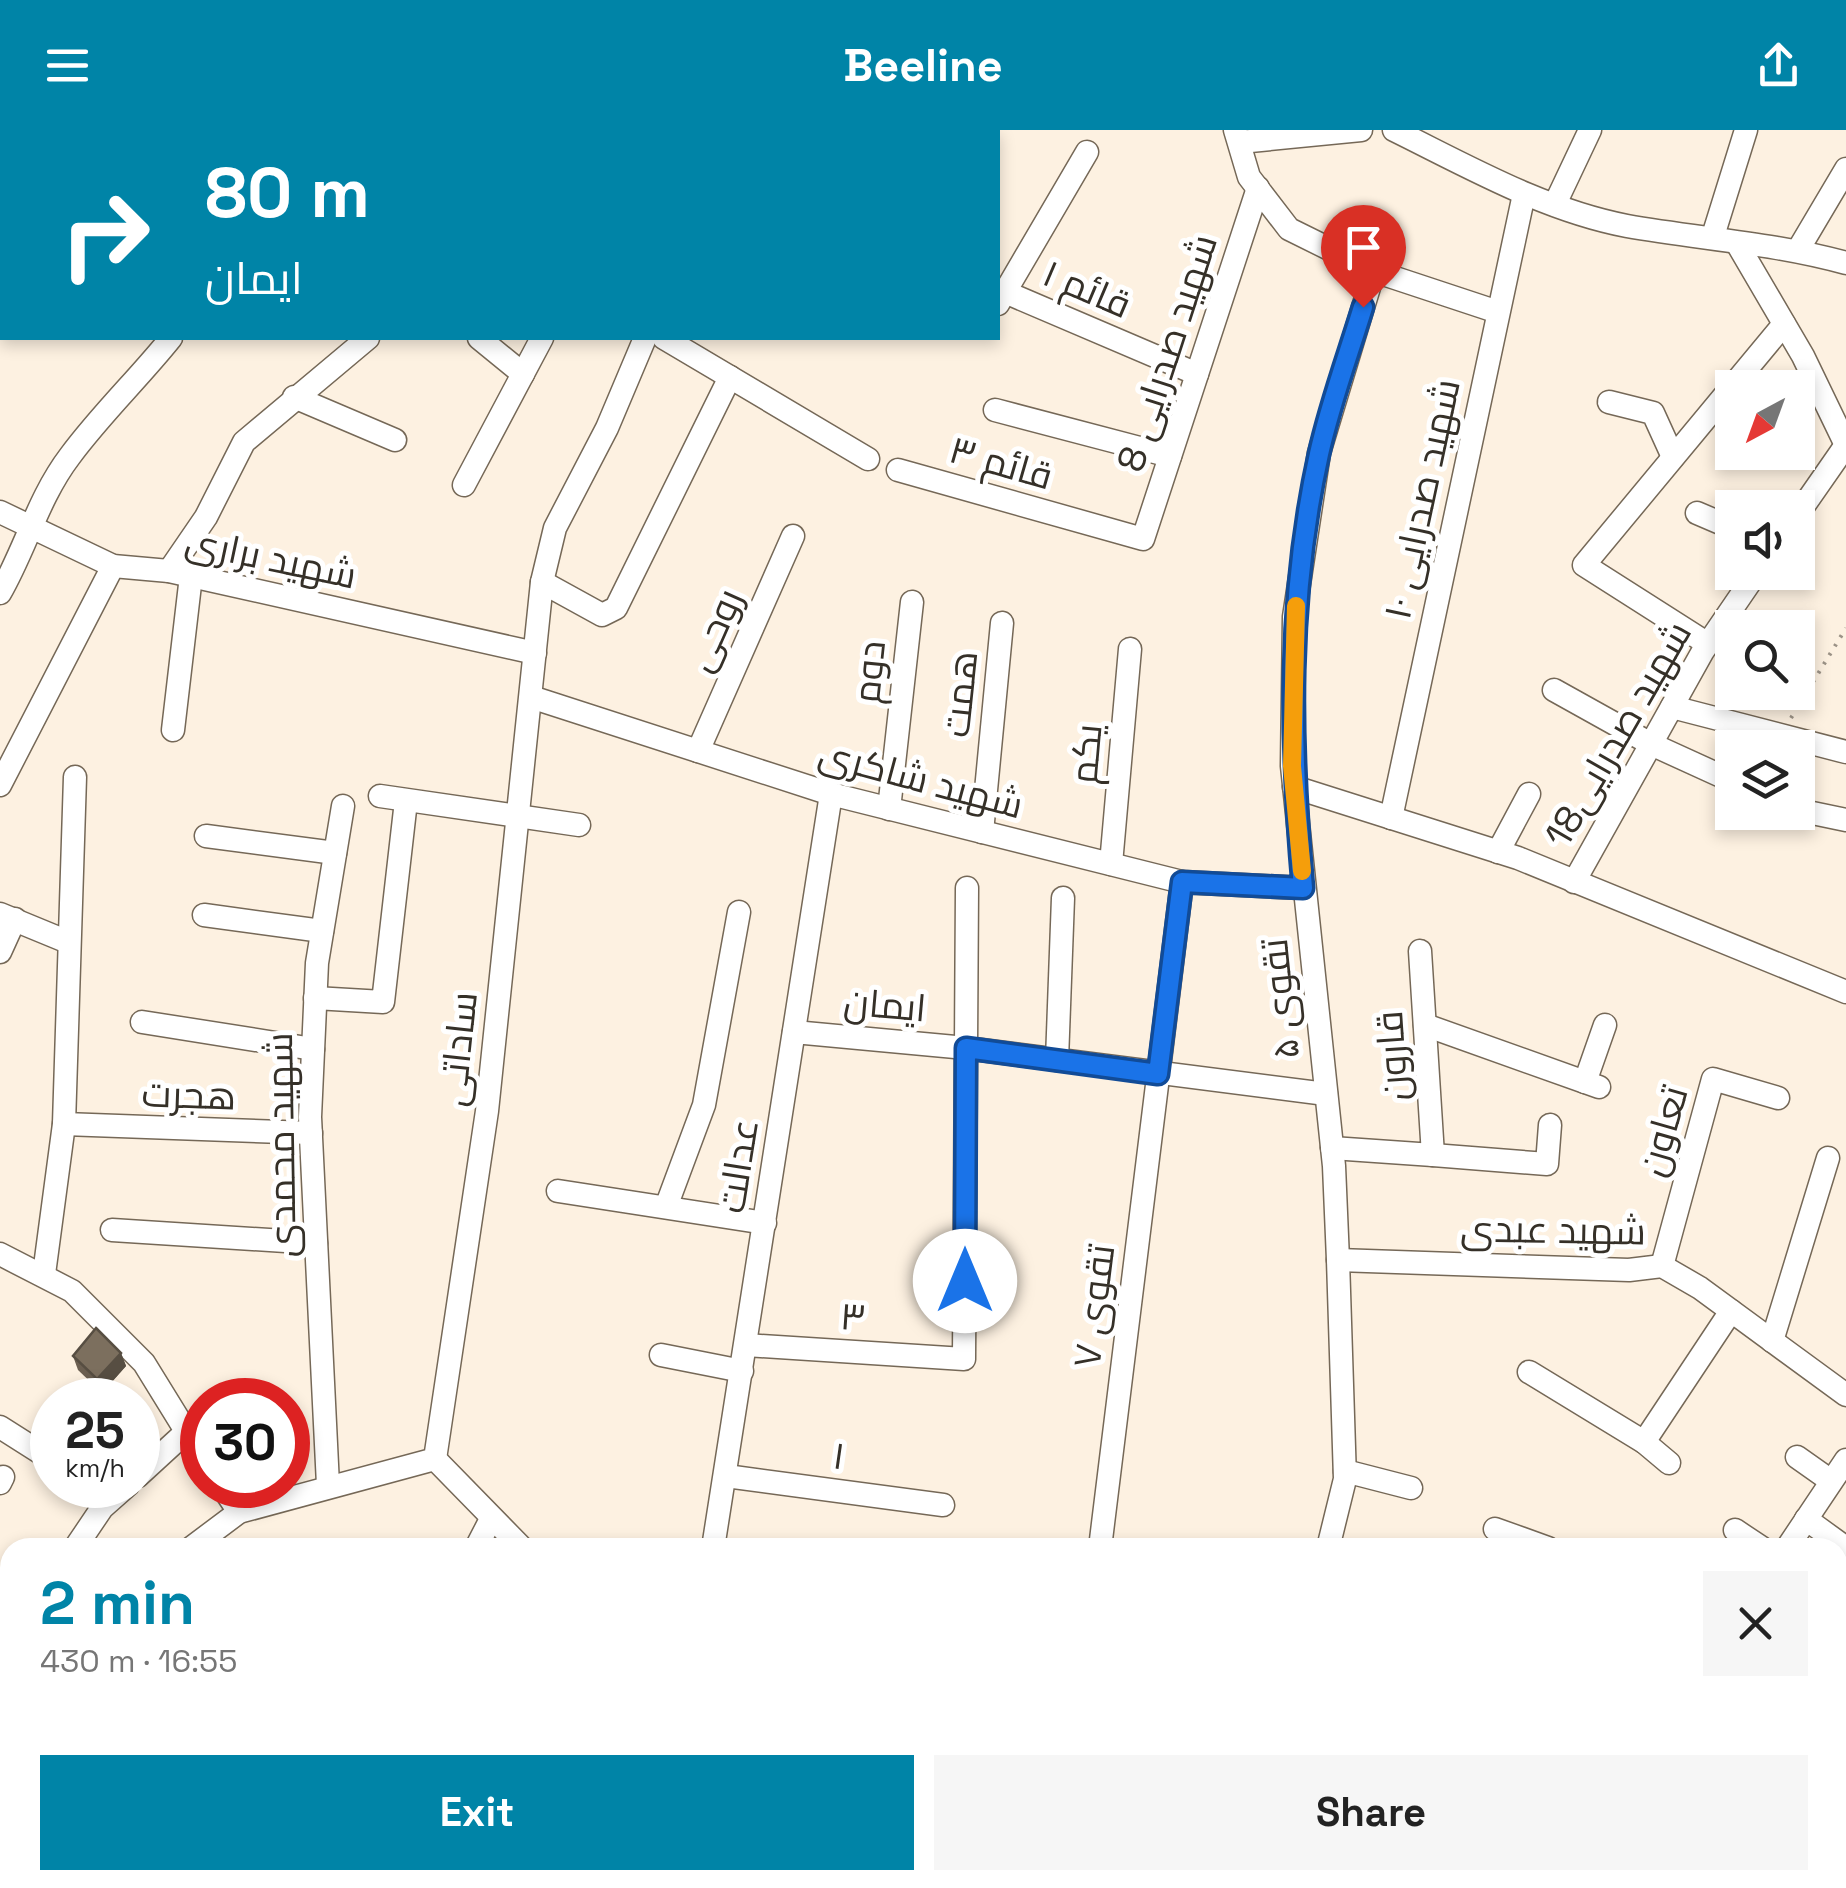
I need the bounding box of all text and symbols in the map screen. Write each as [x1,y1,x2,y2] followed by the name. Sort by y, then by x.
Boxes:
[843,37,1003,94] text: Beeline
[40,38,95,93] icon: menu
[1751,38,1806,93] icon: share
[205,148,370,237] text: 80 m
[40,170,170,300] icon: right
[1321,205,1406,308] pin
[1336,220,1391,275] icon: arrive
[1106,228,1228,478] street label: شهید صدرایی 8
[1035,249,1138,331] street label: قائم ۱
[205,250,303,307] text: ایمان
[1715,370,1815,470] north arrow
[1715,370,1815,830] map controls
[1373,375,1471,623] street label: شهید صدرایی ۱۰
[943,425,1058,502] street label: قائم ۳
[1715,490,1815,590] button: sound
[181,516,361,600] street label: شهید براری
[675,581,753,679] street label: روحی
[1715,610,1815,710] button: search
[1534,613,1702,855] street label: شهید صدرایی18
[842,638,898,706] street label: دوم
[932,648,988,740] street label: همت
[1059,722,1115,786] street label: یکم
[814,729,1028,829] street label: شهید شاکری
[1715,730,1815,830] button: layers
[1250,936,1310,1062] street label: تقوی ۵
[842,977,928,1033] street label: ایمان
[428,989,488,1109] street label: ساداتی
[1365,1009,1419,1103] street label: قارون
[255,1032,307,1258] street label: شهید محمدی
[141,1069,237,1121] street label: هجرت
[1627,1080,1699,1182] street label: تعاون
[707,1116,769,1216] street label: عدالت
[1460,1204,1646,1256] street label: شهید عبدی
[913,1229,1017,1333] position arrow
[1063,1242,1125,1370] street label: تقوی ۷
[839,1292,867,1342] street label: ۳
[180,1378,310,1508] speed limit sign: 30
[65,1399,125,1463] text: 25
[830,1431,848,1481] street label: ۱
[65,1452,125,1484] text: km/h
[40,1565,195,1642] text: 2 min
[1703,1571,1808,1676] button: close
[40,1641,237,1681] text: 430 m · 16:55
[40,1755,914,1870] button: Exit
[934,1755,1808,1870] button: Share

